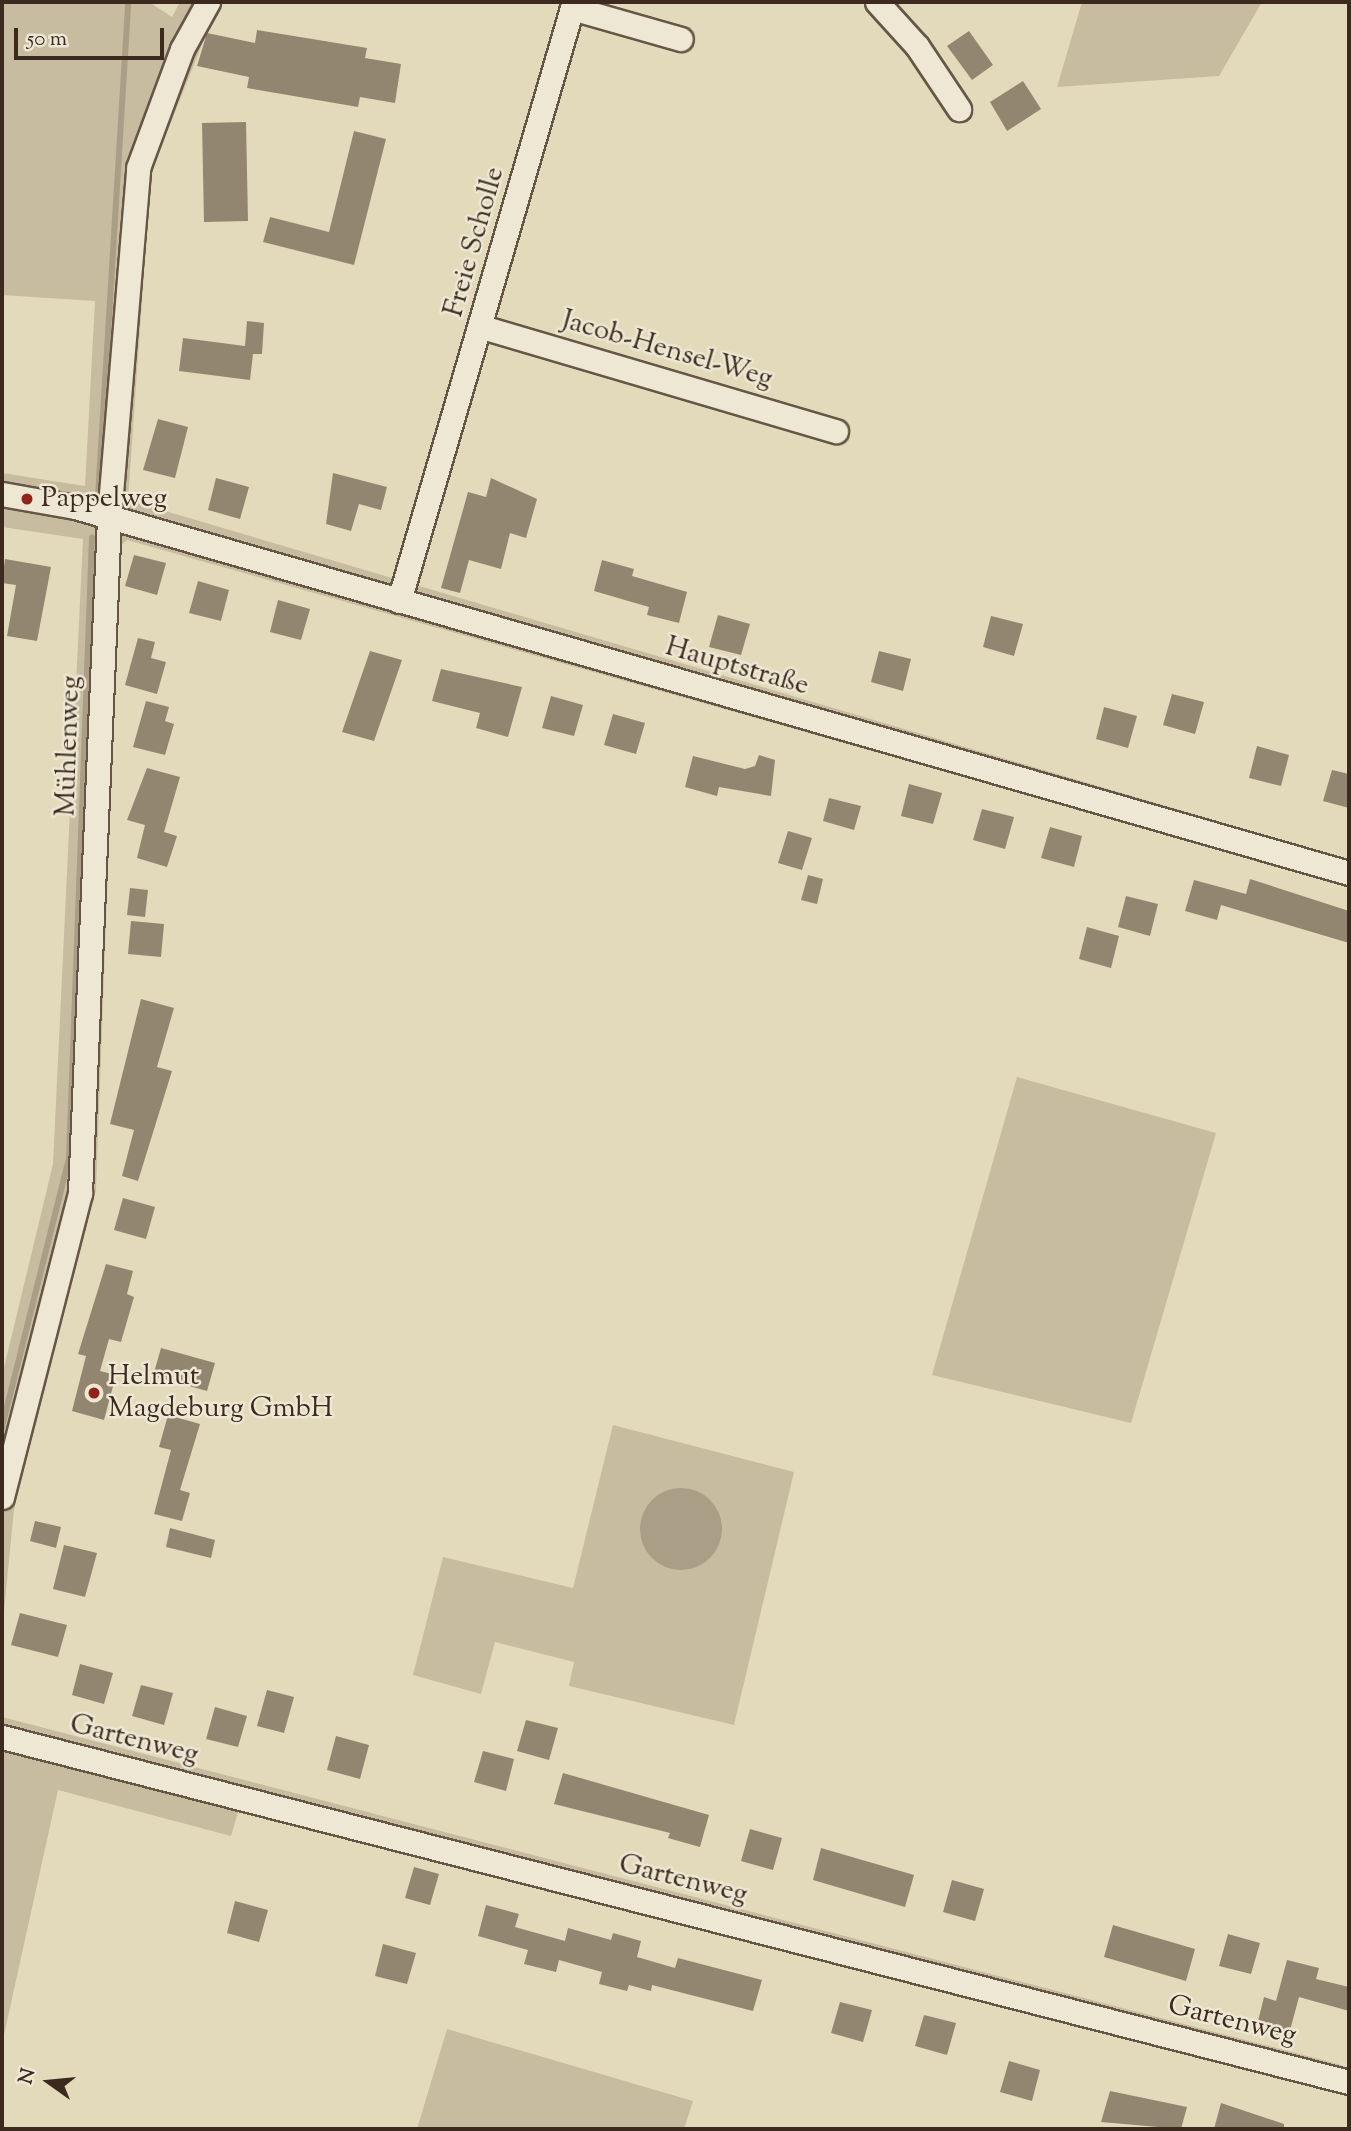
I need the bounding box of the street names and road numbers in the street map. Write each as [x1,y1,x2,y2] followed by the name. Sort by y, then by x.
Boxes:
[438,163,512,321] street label: Freie Scholle
[558,304,776,396] street label: Jacob-Hensel-Weg
[661,631,813,703] street label: Hauptstraße
[50,675,88,817] street label: Mühlenweg
[66,1708,202,1772] street label: Gartenweg
[615,1848,751,1912] street label: Gartenweg
[1164,1989,1300,2053] street label: Gartenweg

